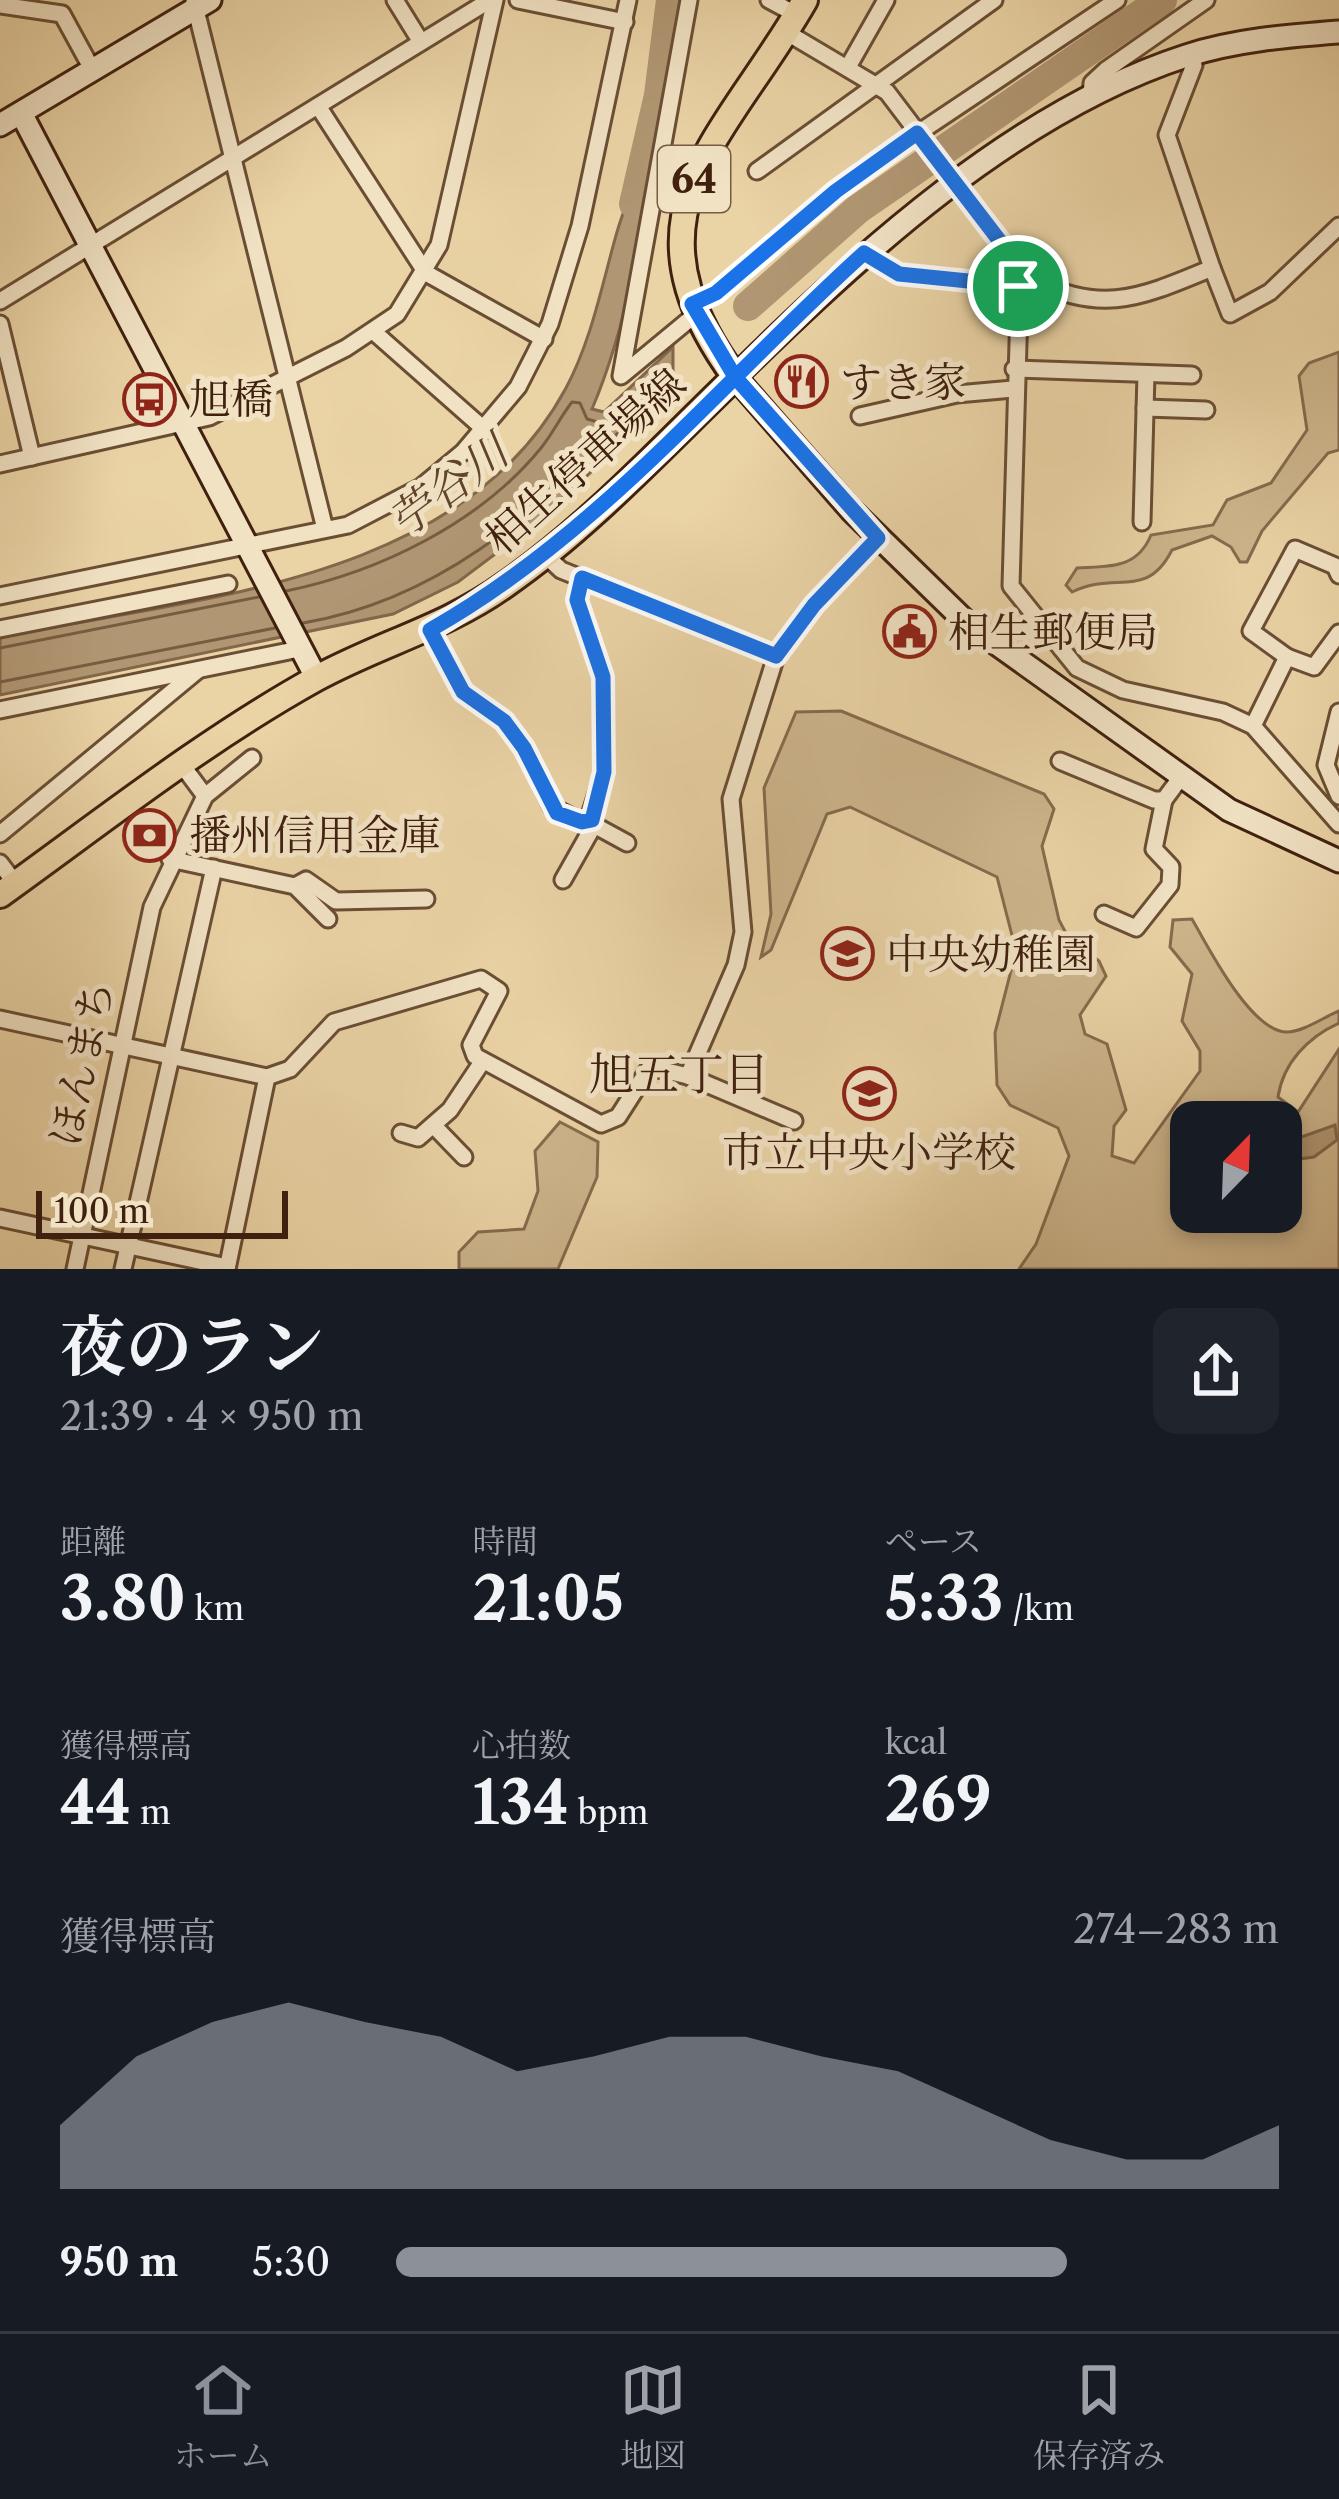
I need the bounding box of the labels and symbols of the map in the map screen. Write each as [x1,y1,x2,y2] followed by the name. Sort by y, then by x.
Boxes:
[658,146,730,212] road number: 64
[967,235,1069,337] pin
[773,354,829,410] restaurant icon: すき家
[840,356,966,408] place label: すき家
[474,357,696,565] street label: 相生停車場線
[122,371,178,427] bus stop icon: 旭橋
[189,373,273,425] place label: 旭橋
[377,420,523,549] water label: 苧谷川
[881,604,937,660] public building icon: 相生郵便局
[948,606,1158,658] place label: 相生郵便局
[122,807,178,863] bank icon: 播州信用金庫
[189,809,441,861] place label: 播州信用金庫
[819,926,875,982] school or university icon: 中央幼稚園
[886,928,1096,980] place label: 中央幼稚園
[38,975,124,1151] street label: ほんまち
[589,1046,769,1102] district label: 旭五丁目
[841,1065,897,1121] school or university icon: 市立中央小学校
[1170,1101,1302,1233] north arrow
[722,1126,1016,1178] place label: 市立中央小学校
[36,1185,288,1238] scale bar

